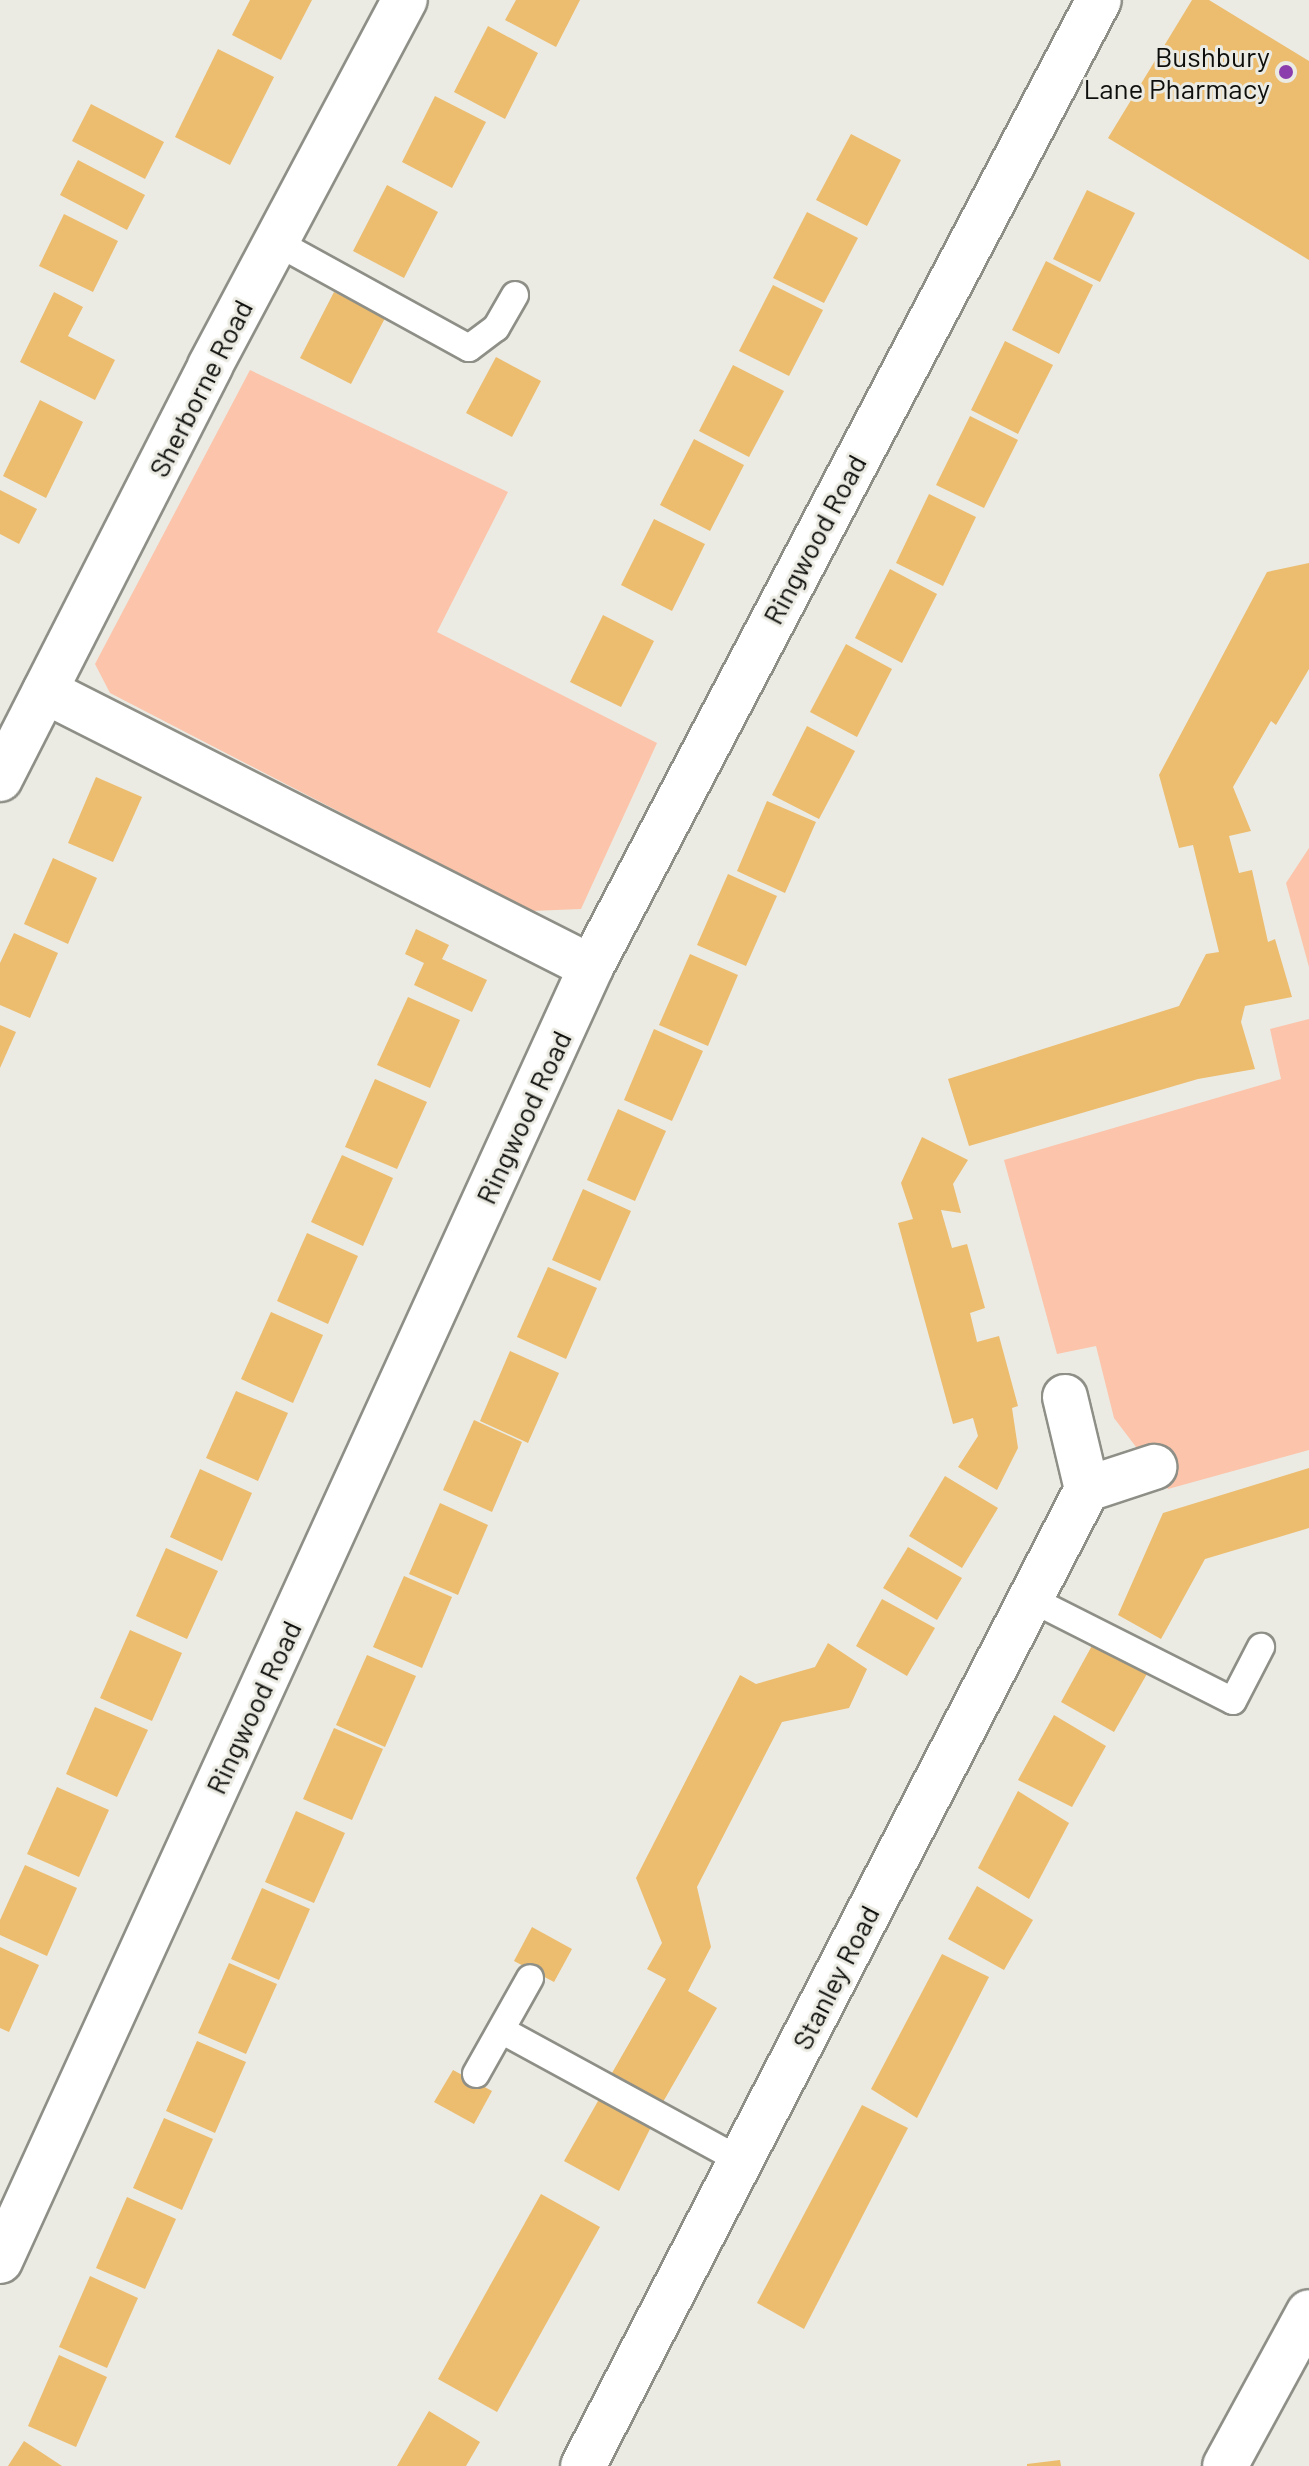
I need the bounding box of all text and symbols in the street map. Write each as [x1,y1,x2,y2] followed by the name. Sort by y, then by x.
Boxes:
[1083,39,1270,105] place label: Bushbury Lane Pharmacy
[1277,63,1295,81] marker: Bushbury Lane Pharmacy
[141,294,259,482] street label: Sherborne Road
[755,448,873,630] street label: Ringwood Road
[468,1025,578,1209] street label: Ringwood Road
[198,1615,308,1799] street label: Ringwood Road
[784,1899,886,2055] street label: Stanley Road

